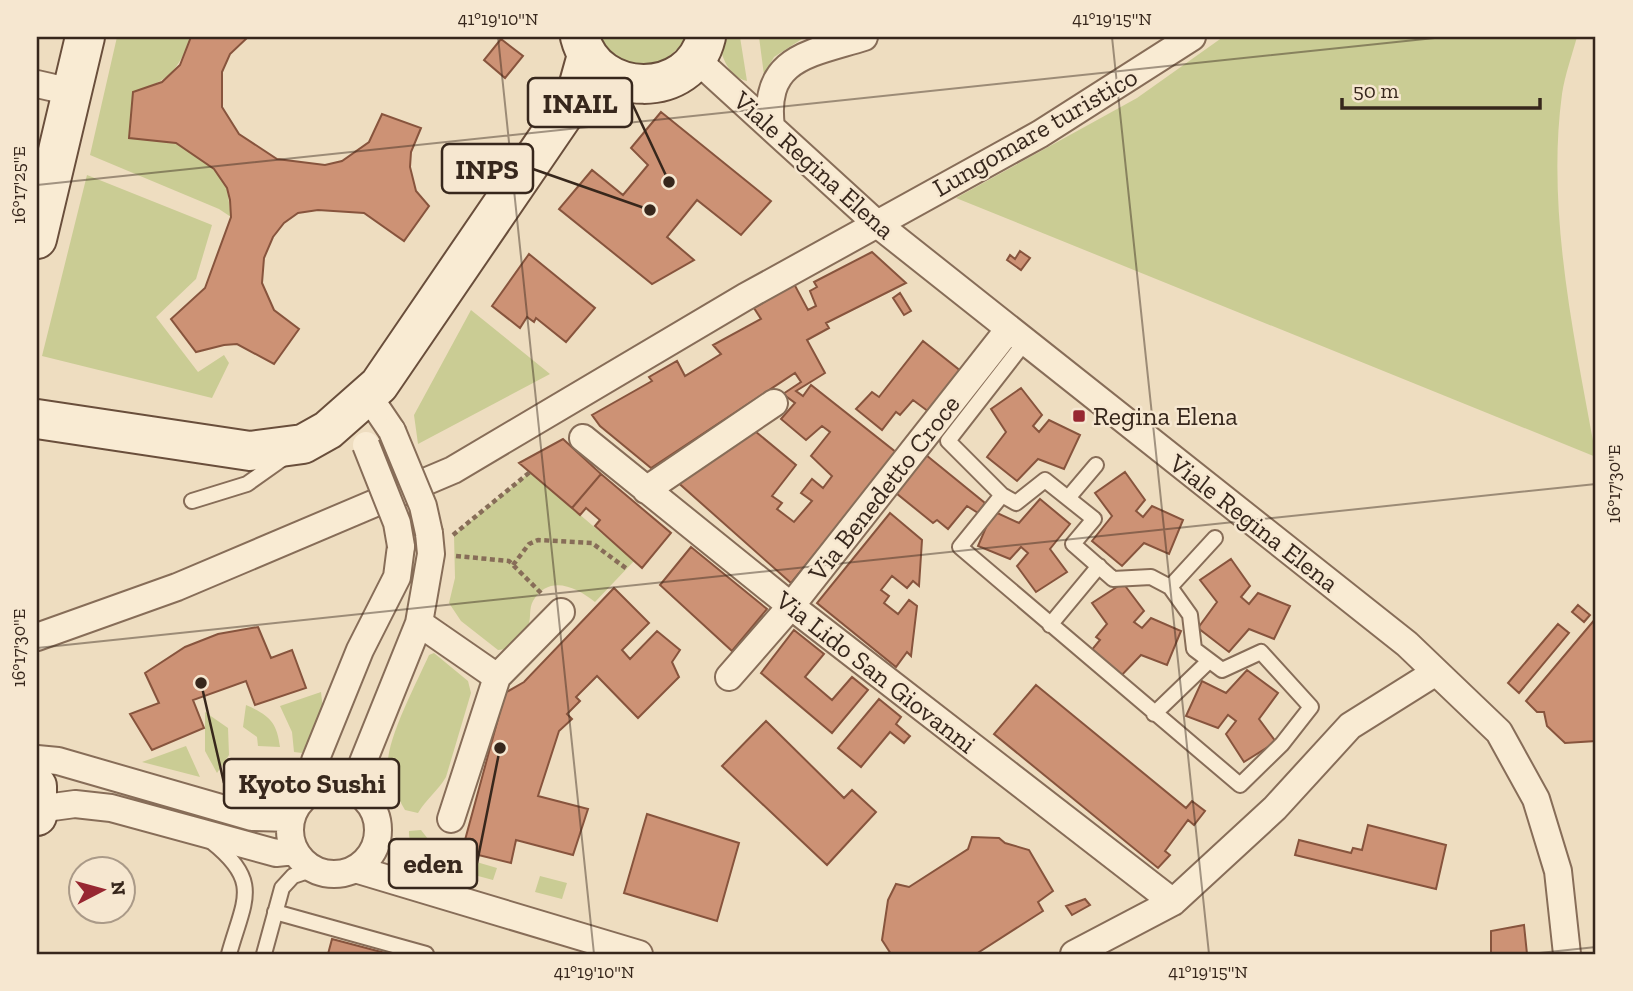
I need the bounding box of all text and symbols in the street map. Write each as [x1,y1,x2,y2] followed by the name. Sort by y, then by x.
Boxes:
[458,8,538,30] text: 41°19'10"N
[1072,8,1152,30] text: 41°19'15"N
[927,60,1143,204] street label: Lungomare turistico
[1342,66,1540,110] scale bar
[528,78,632,127] callout: INAIL
[1353,78,1399,103] text: 50 m
[726,84,902,246] street label: Viale Regina Elena
[542,87,618,120] text: INAIL
[442,144,533,193] callout: INPS
[8,146,30,224] text: 16°17'25"E
[455,153,519,186] text: INPS
[801,389,967,588] street label: Via Benedetto Croce
[1093,400,1238,432] place label: Regina Elena
[1071,408,1087,424] marker: Regina Elena
[1603,445,1625,523] text: 16°17'30"E
[1162,446,1345,599] street label: Viale Regina Elena
[769,583,982,760] street label: Via Lido San Giovanni
[8,609,30,687] text: 16°17'30"E
[224,759,399,808] callout: Kyoto Sushi
[238,767,386,800] text: Kyoto Sushi
[389,839,477,888] callout: eden
[403,847,463,880] text: eden
[66,855,136,925] north arrow
[106,880,131,897] text: N
[554,961,634,983] text: 41°19'10"N
[1168,961,1248,983] text: 41°19'15"N

